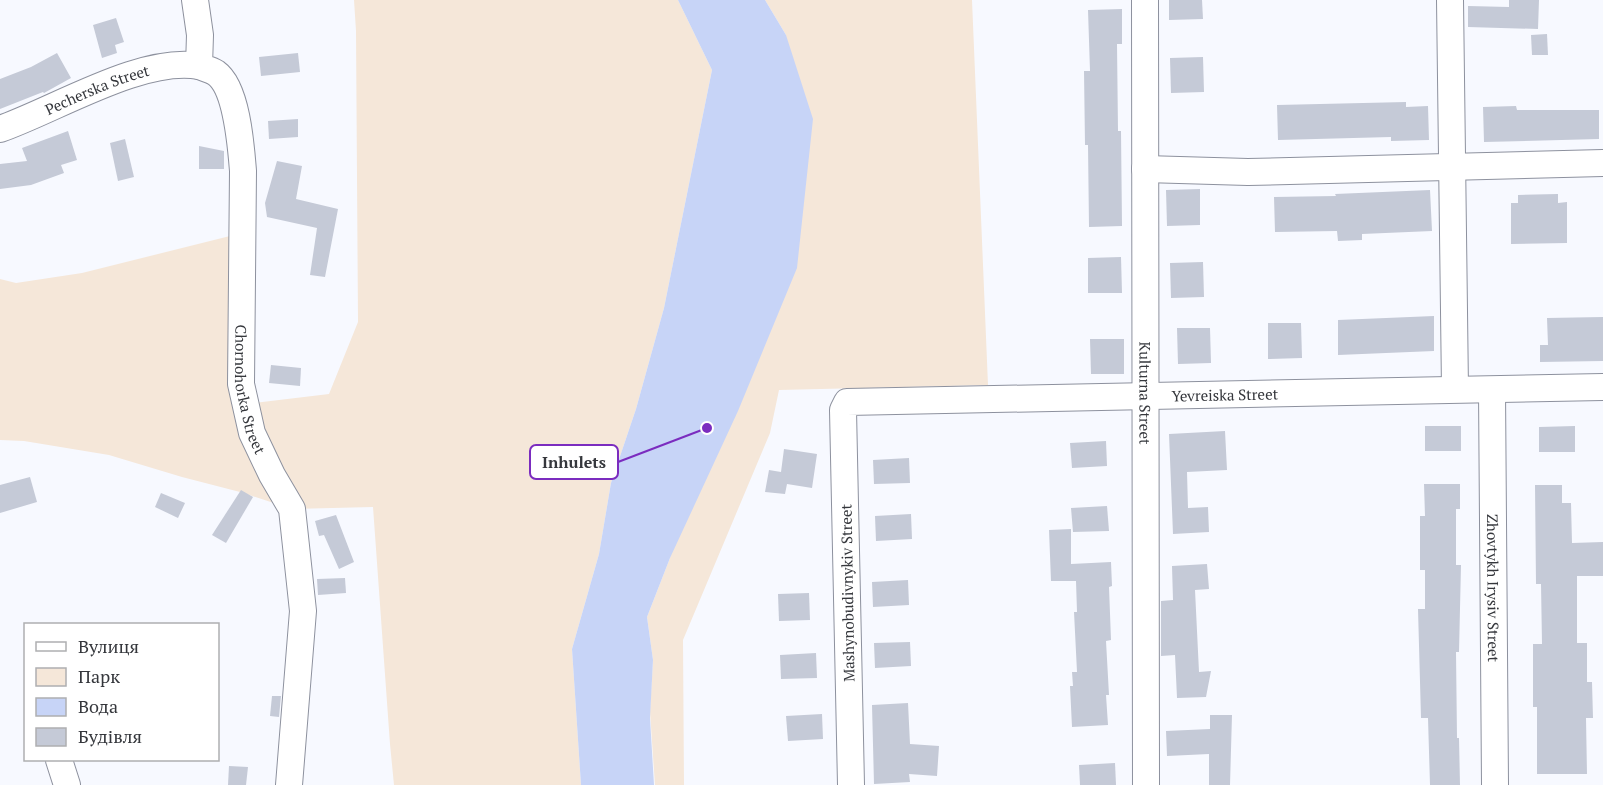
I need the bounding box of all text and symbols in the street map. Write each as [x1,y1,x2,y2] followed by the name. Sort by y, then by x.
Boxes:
[42,60,152,119] street label: Pecherska Street
[231,324,271,458] street label: Chornohorka Street
[1135,341,1156,445] street label: Kulturna Street
[1171,383,1279,406] street label: Yevreiska Street
[530,445,618,479] callout: Inhulets
[542,451,606,473] text: Inhulets
[835,503,859,682] street label: Mashynobudivnykiv Street
[1483,514,1504,663] street label: Zhovtykh Irysiv Street
[24,623,219,761] legend
[78,634,139,658] text: Вулиця
[78,664,120,688] text: Парк
[78,694,118,718] text: Вода
[78,724,142,748] text: Будівля

